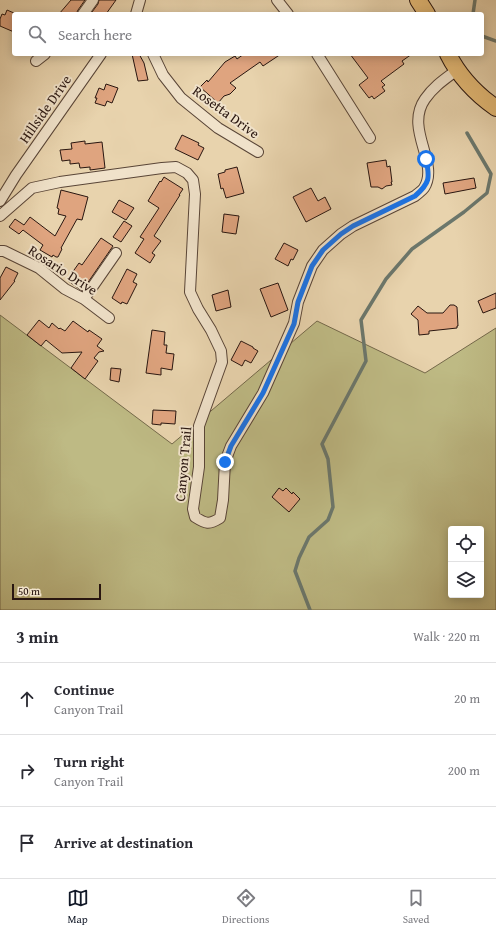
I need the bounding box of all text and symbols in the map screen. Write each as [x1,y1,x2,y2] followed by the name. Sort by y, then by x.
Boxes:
[12,12,484,56] search box
[26,23,48,45] icon: search
[58,24,132,45] text: Search here
[14,71,76,147] street label: Hillside Drive
[188,81,264,143] street label: Rosetta Drive
[417,150,435,168] route start
[25,240,102,300] street label: Rosario Drive
[170,426,196,502] street label: Canyon Trail
[216,453,234,471] route end
[448,526,484,598] map controls
[448,526,484,562] button: locate
[448,562,484,598] button: layers
[12,582,101,601] scale bar
[18,583,40,599] text: 50 m
[16,624,58,649] text: 3 min
[413,627,480,646] text: Walk · 220 m
[54,679,115,700] text: Continue
[16,688,38,710] icon: ahead
[454,689,480,708] text: 20 m
[54,700,123,719] text: Canyon Trail
[54,751,125,772] text: Turn right
[16,760,38,782] icon: right
[448,761,480,780] text: 200 m
[54,772,123,791] text: Canyon Trail
[16,832,38,854] icon: arrive
[54,832,193,853] text: Arrive at destination
[67,887,89,927] tab: Map
[222,887,269,927] tab: Directions
[403,887,429,927] tab: Saved

